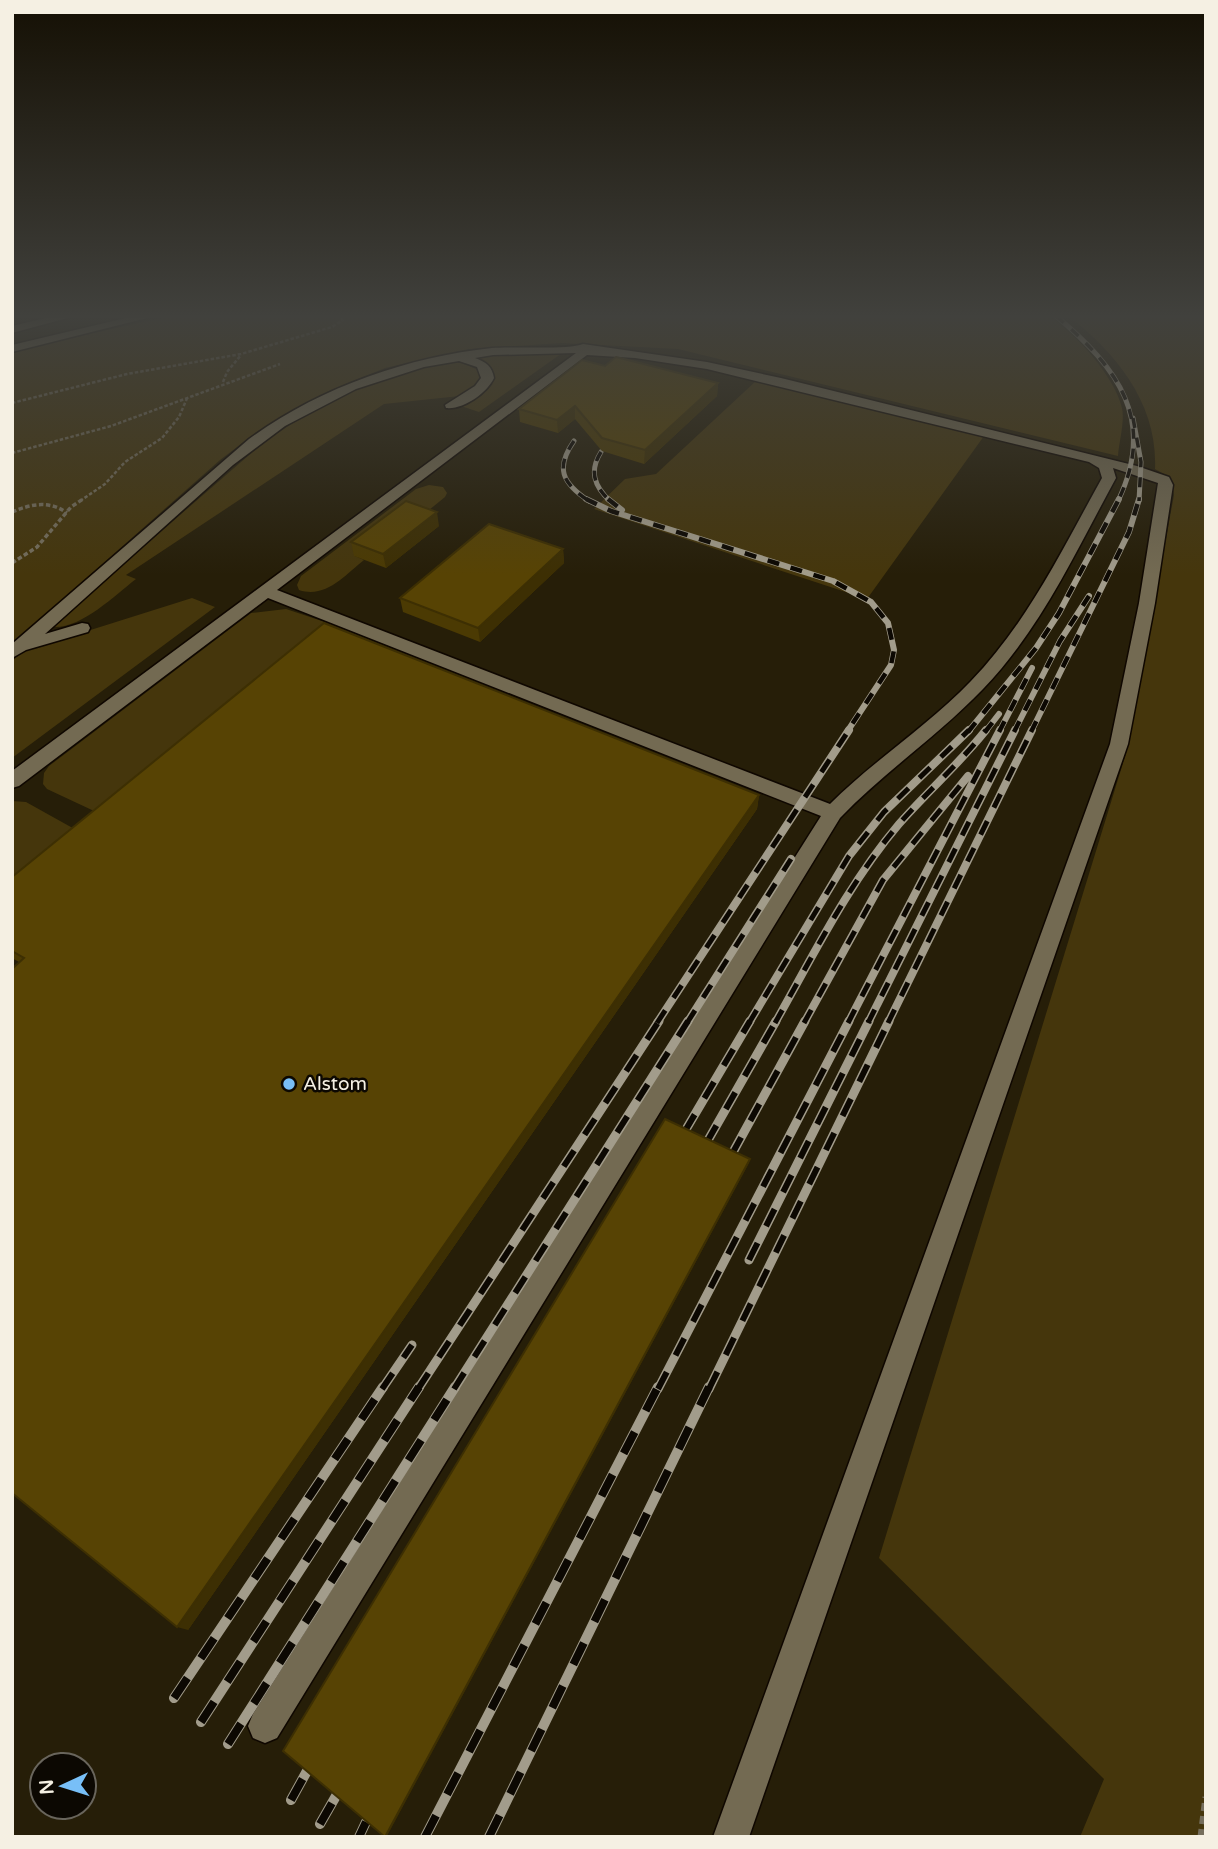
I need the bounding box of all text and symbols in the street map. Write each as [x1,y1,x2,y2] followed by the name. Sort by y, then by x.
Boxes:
[303,1073,367,1095] place label: Alstom
[281,1076,297,1092] marker: Alstom
[28,1751,98,1821] north arrow
[36,1779,59,1795] text: N

